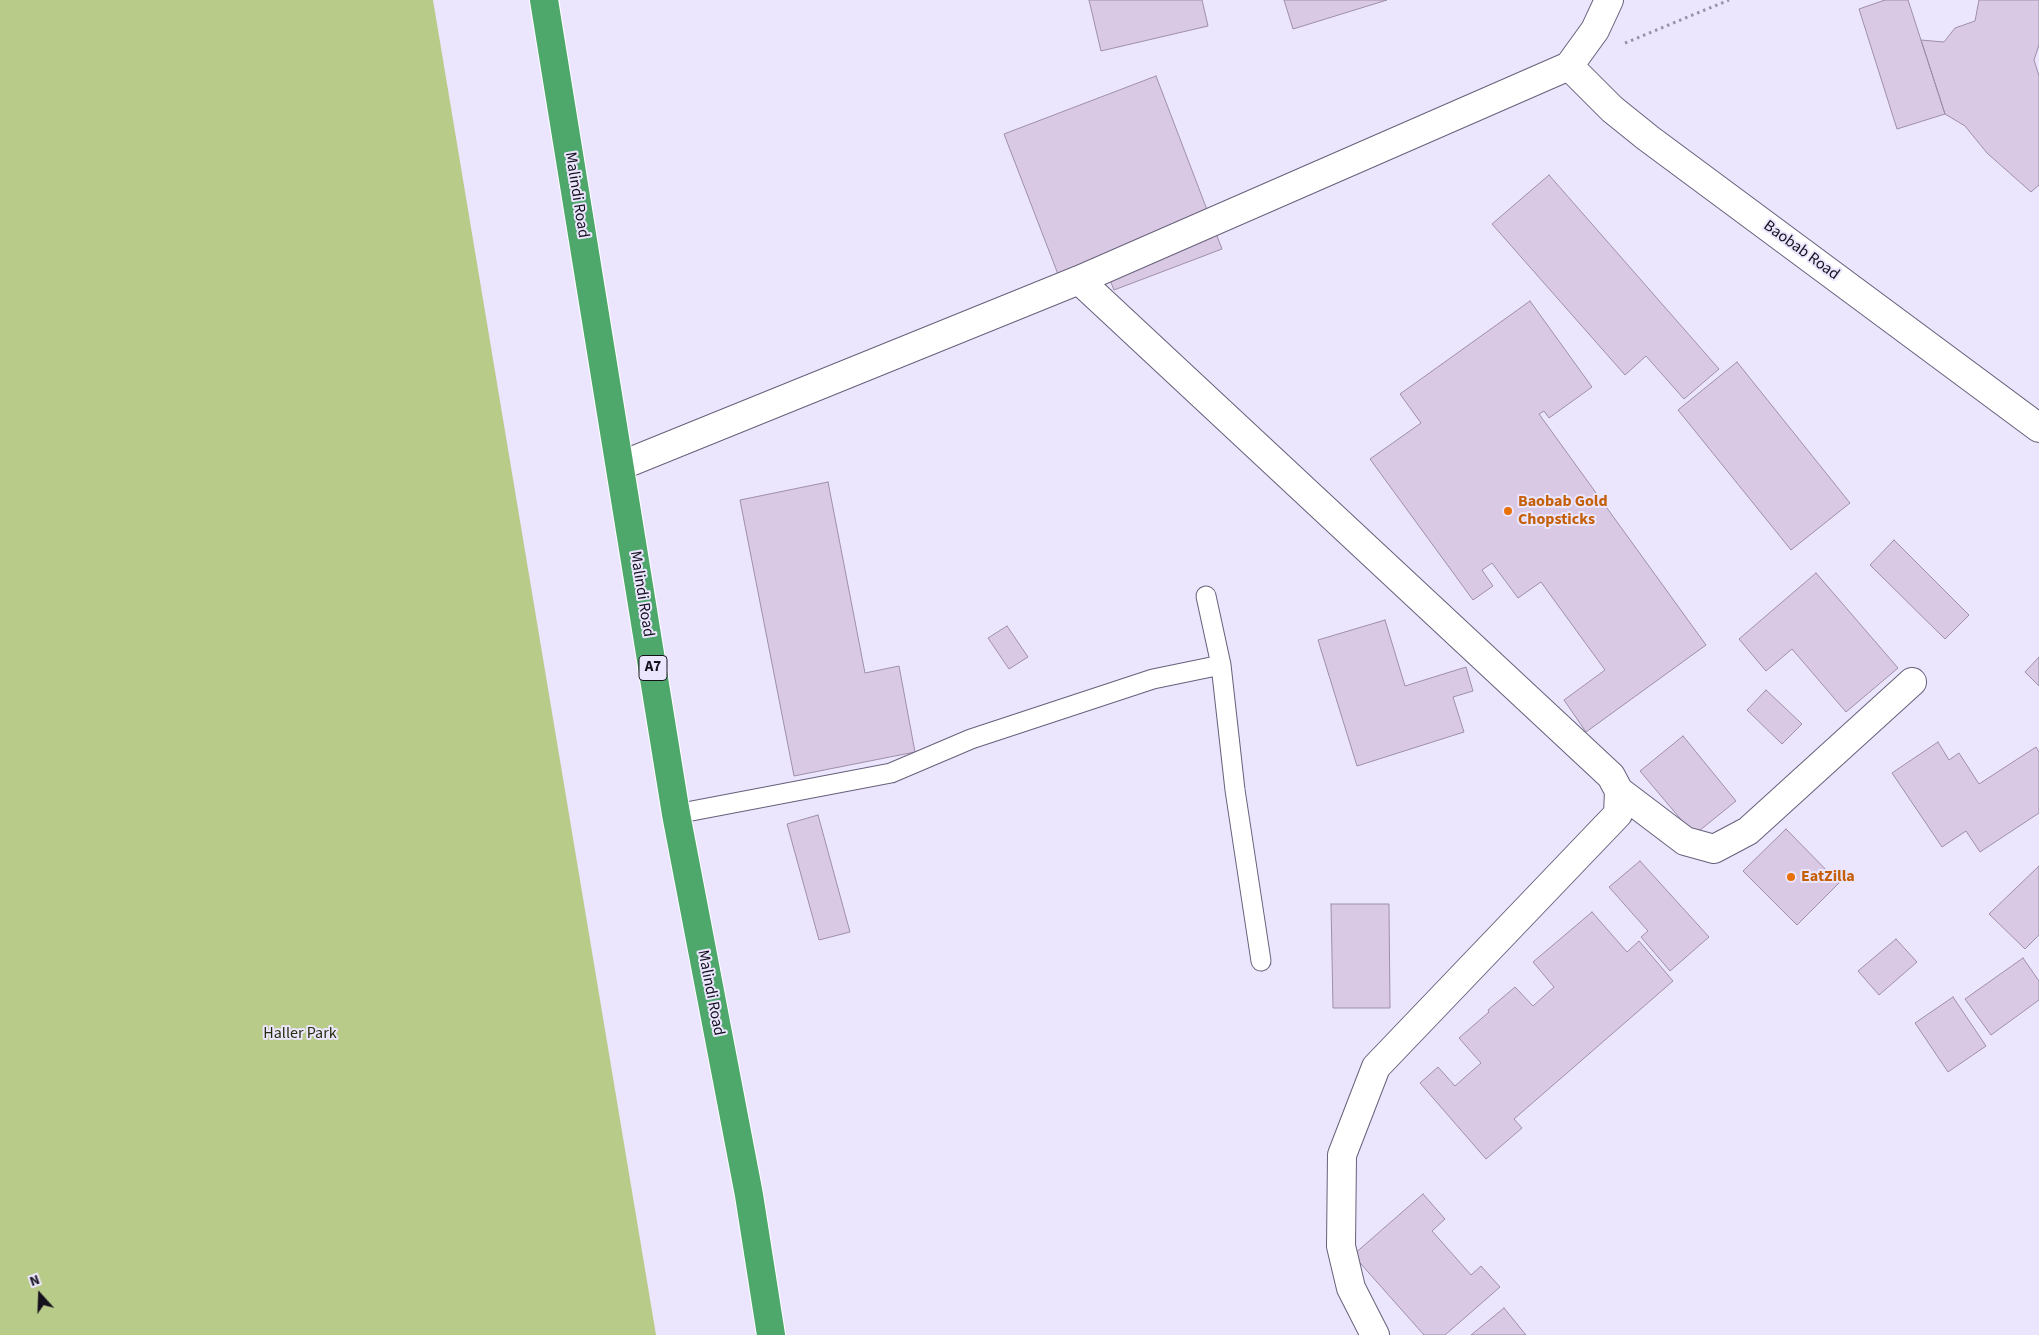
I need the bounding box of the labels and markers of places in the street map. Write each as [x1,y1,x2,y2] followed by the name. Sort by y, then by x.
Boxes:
[1518,492,1608,530] place label: Baobab Gold Chopsticks
[1502,505,1514,517] marker: Baobab Gold Chopsticks
[1801,867,1855,887] place label: EatZilla
[1785,871,1797,883] marker: EatZilla

